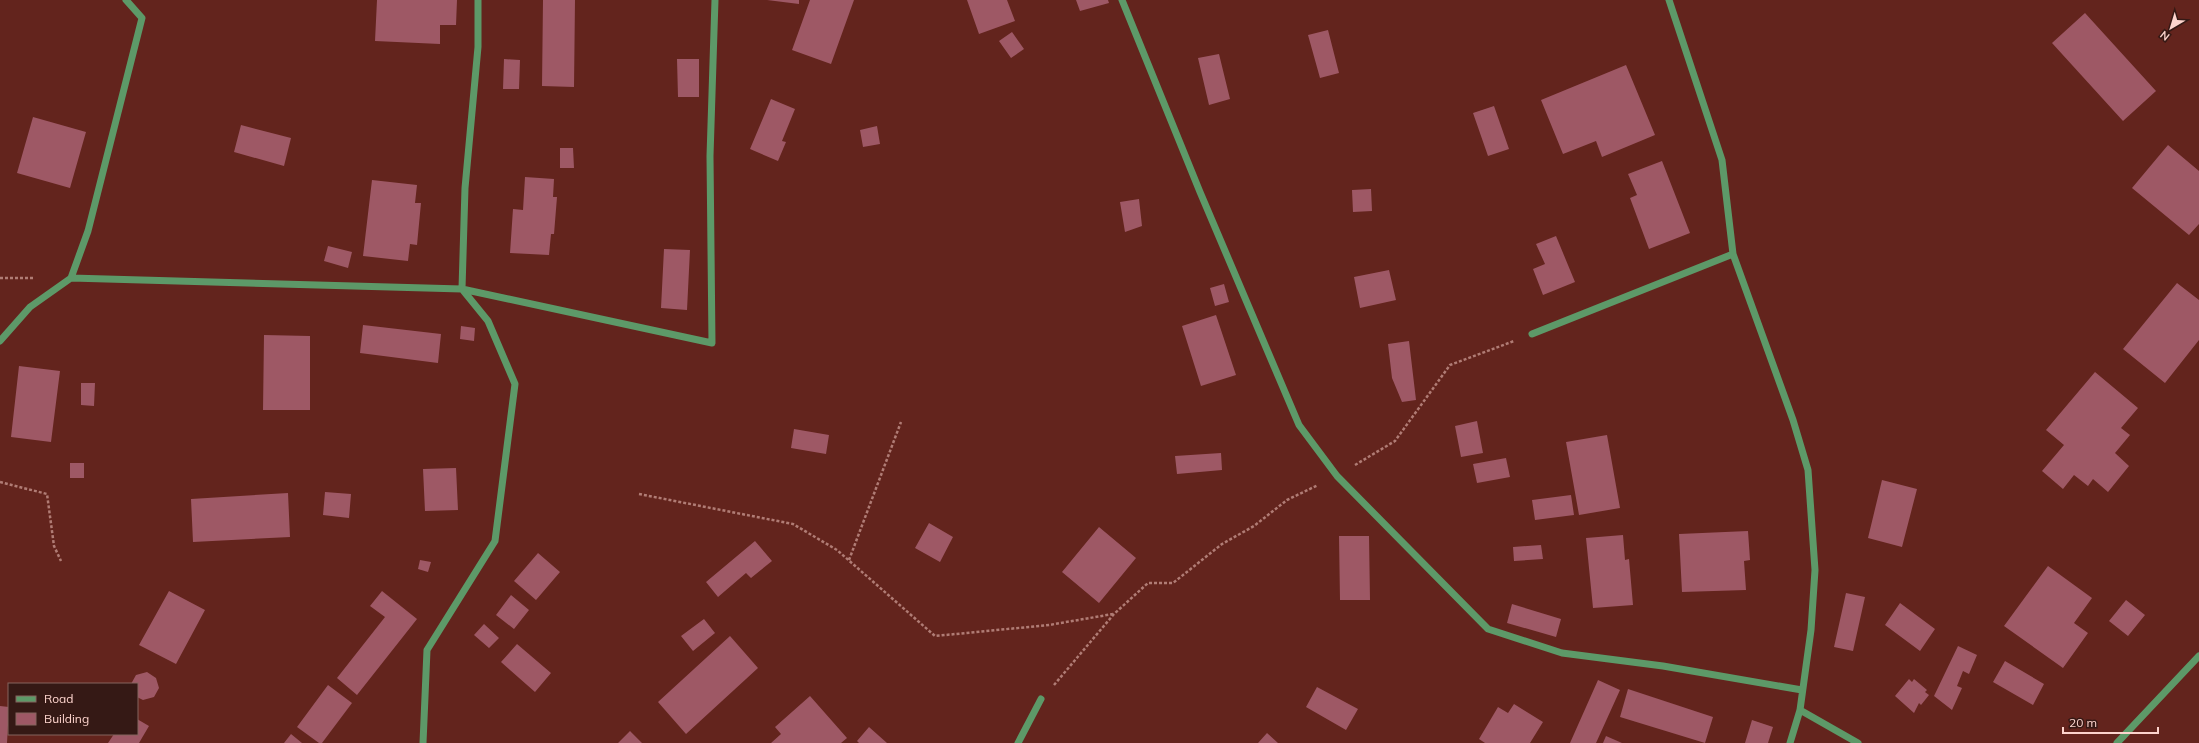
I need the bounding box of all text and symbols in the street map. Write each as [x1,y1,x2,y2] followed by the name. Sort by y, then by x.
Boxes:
[2151,8,2191,48] north arrow
[2157,28,2172,44] text: N
[8,683,138,735] legend
[44,691,73,706] text: Road
[2063,709,2158,735] scale bar
[44,711,89,726] text: Building
[2069,715,2097,730] text: 20 m

